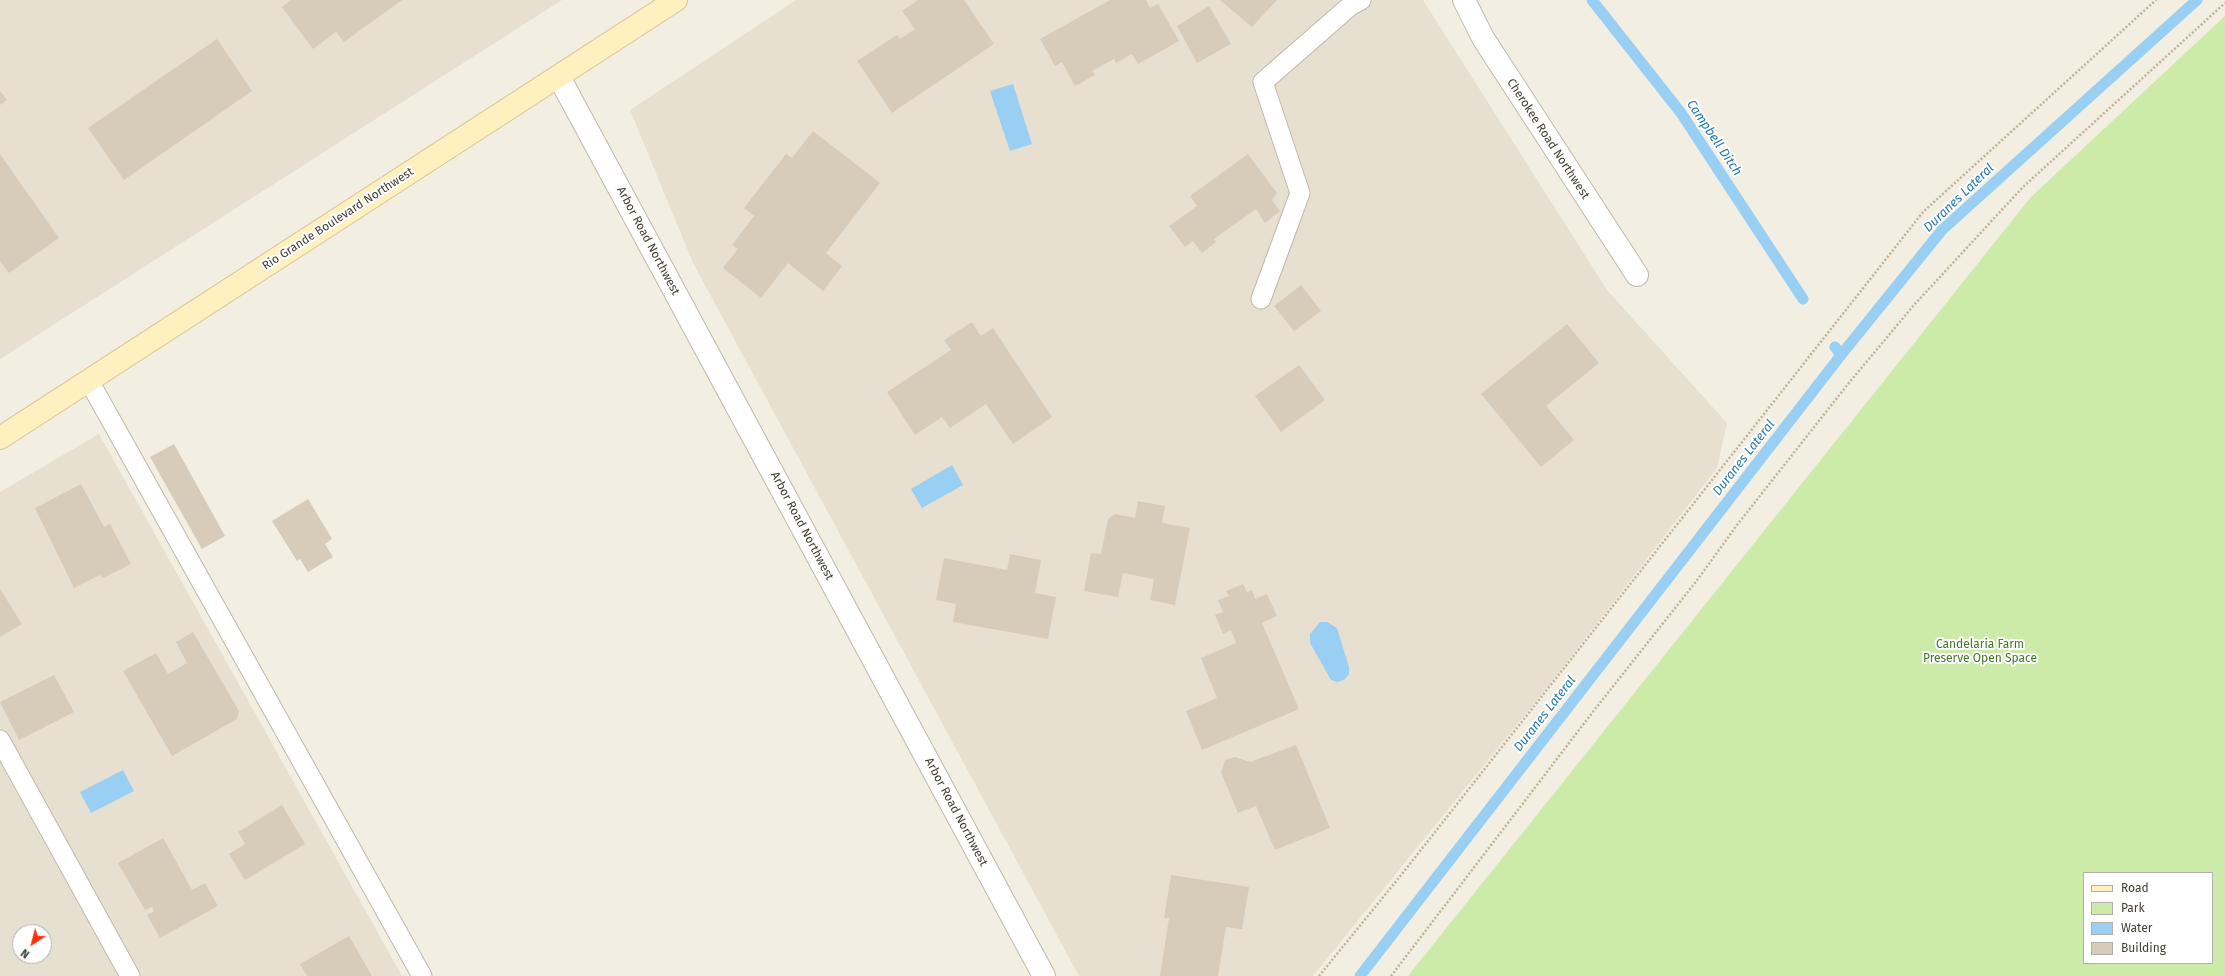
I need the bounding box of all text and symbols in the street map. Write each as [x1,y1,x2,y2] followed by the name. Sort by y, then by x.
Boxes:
[1504,76,1592,202] street label: Cherokee Road Northwest
[1683,97,1745,179] water label: Campbell Ditch
[1921,161,1997,235] water label: Duranes Lateral
[260,165,416,273] street label: Rio Grande Boulevard Northwest
[613,184,683,298] street label: Arbor Road Northwest
[1710,417,1778,499] water label: Duranes Lateral
[767,469,837,583] street label: Arbor Road Northwest
[1923,638,2037,666] park label: Candelaria Farm Preserve Open Space
[1511,673,1579,755] water label: Duranes Lateral
[921,755,991,869] street label: Arbor Road Northwest
[2083,872,2213,964] legend
[2121,881,2149,895] text: Road
[2121,901,2145,915] text: Park
[2121,921,2152,935] text: Water
[12,924,52,964] north arrow
[2121,941,2166,955] text: Building
[18,946,32,961] text: N

